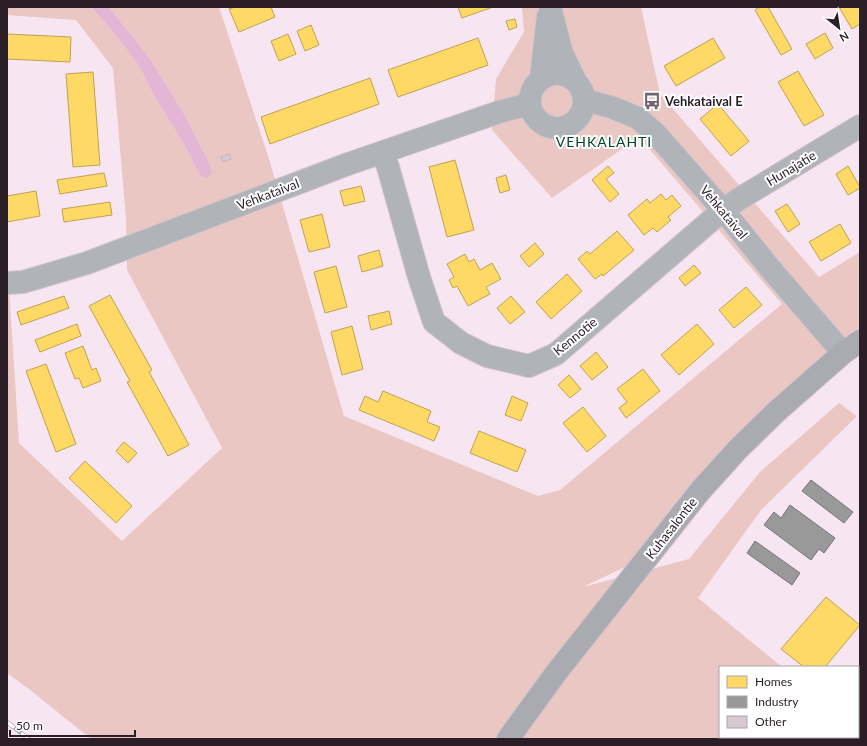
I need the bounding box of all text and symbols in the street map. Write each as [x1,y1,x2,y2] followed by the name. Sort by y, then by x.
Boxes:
[819,8,859,48] north arrow
[837,29,851,45] text: N
[642,91,662,111] bus stop icon: Vehkataival E
[664,93,743,109] place label: Vehkataival E
[556,133,652,150] district label: VEHKALAHTI
[763,147,819,189] street label: Hunajatie
[235,175,301,213] street label: Vehkataival
[697,182,751,242] street label: Vehkataival
[550,313,600,358] street label: Kennotie
[642,494,700,562] street label: Kuhasalontie
[719,666,859,738] legend
[755,674,792,689] text: Homes
[755,694,799,709] text: Industry
[10,712,135,738] scale bar
[755,714,787,729] text: Other
[16,718,43,733] text: 50 m

